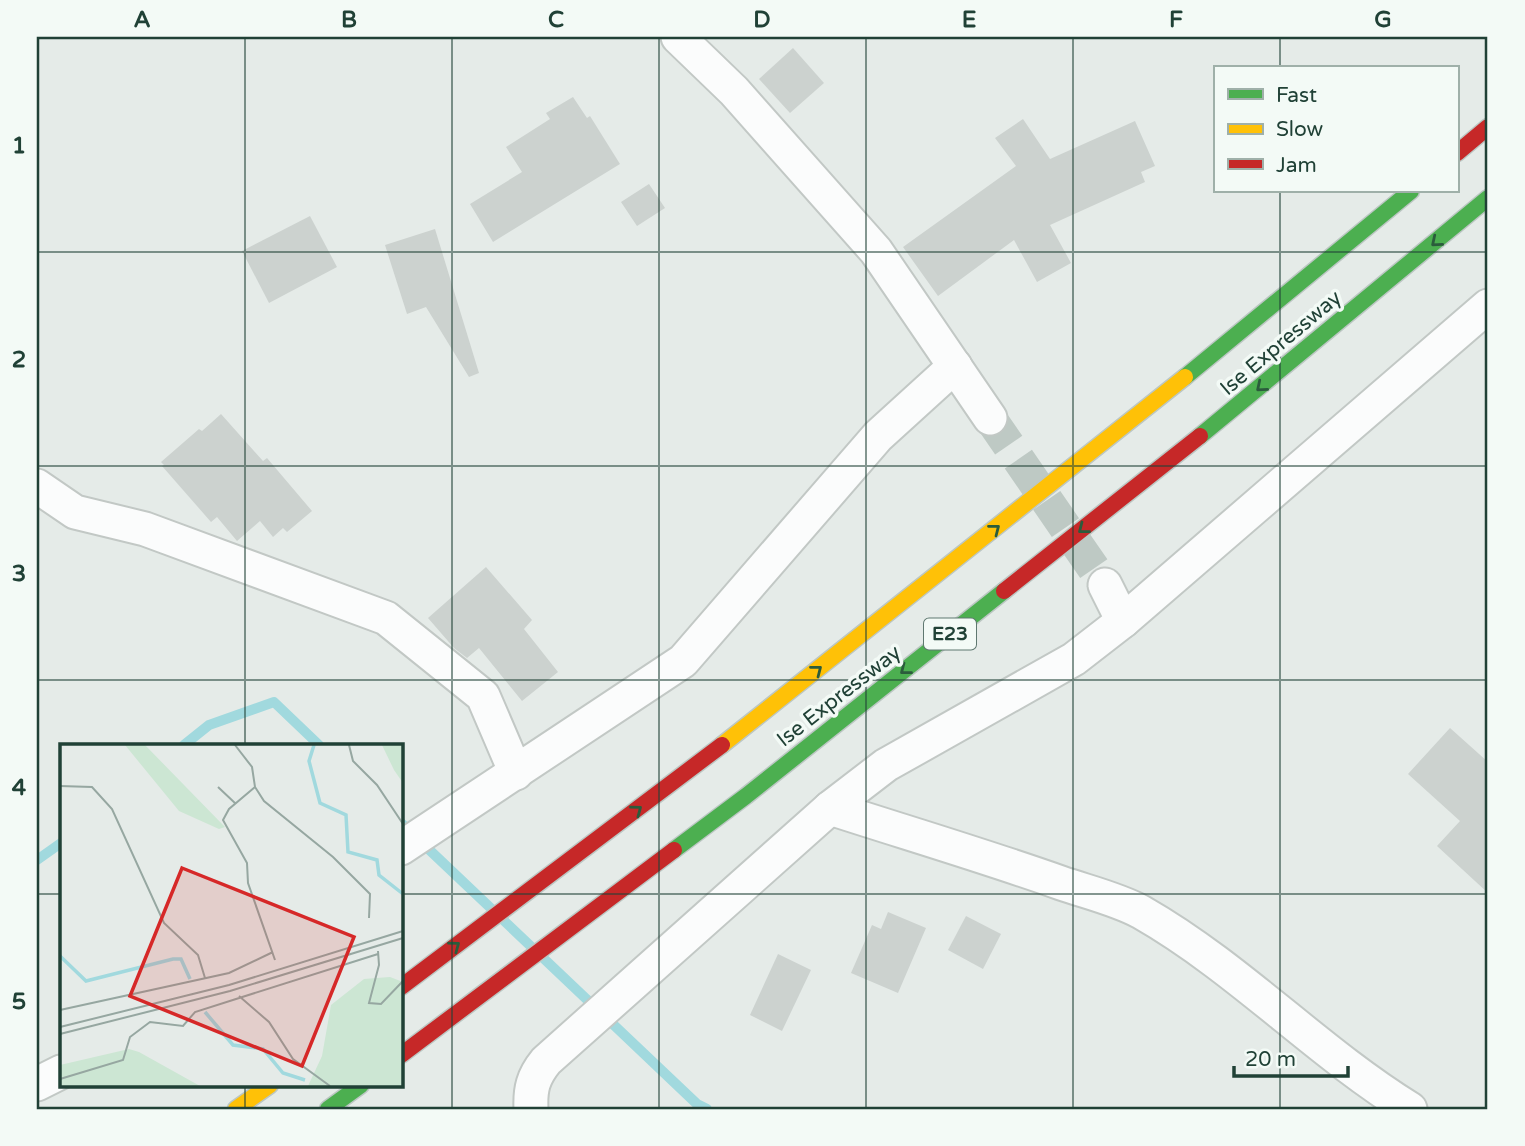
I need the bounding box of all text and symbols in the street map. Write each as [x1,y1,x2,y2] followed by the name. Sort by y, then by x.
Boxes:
[133,6,151,34] text: A
[341,6,357,34] text: B
[548,6,564,34] text: C
[753,6,771,34] text: D
[962,6,976,34] text: E
[1169,6,1183,34] text: F
[1374,6,1392,34] text: G
[1214,66,1458,192] legend
[1276,83,1317,108] text: Fast
[1276,117,1324,142] text: Slow
[12,132,26,160] text: 1
[1276,153,1317,178] text: Jam
[1431,234,1444,246] one-way arrow
[1215,285,1347,401] street label: Ise Expressway
[12,346,26,374] text: 2
[1256,379,1269,391] one-way arrow
[1078,521,1091,533] one-way arrow
[988,524,1000,537] one-way arrow
[12,560,26,588] text: 3
[924,618,976,650] road number: E23
[772,640,906,752] street label: Ise Expressway
[900,662,912,675] one-way arrow
[809,666,822,679] one-way arrow
[60,744,402,1086] inset map
[12,774,27,802] text: 4
[630,805,642,818] one-way arrow
[448,942,460,954] one-way arrow
[12,988,26,1016] text: 5
[1234,1034,1348,1078] scale bar
[1245,1047,1296,1072] text: 20 m

